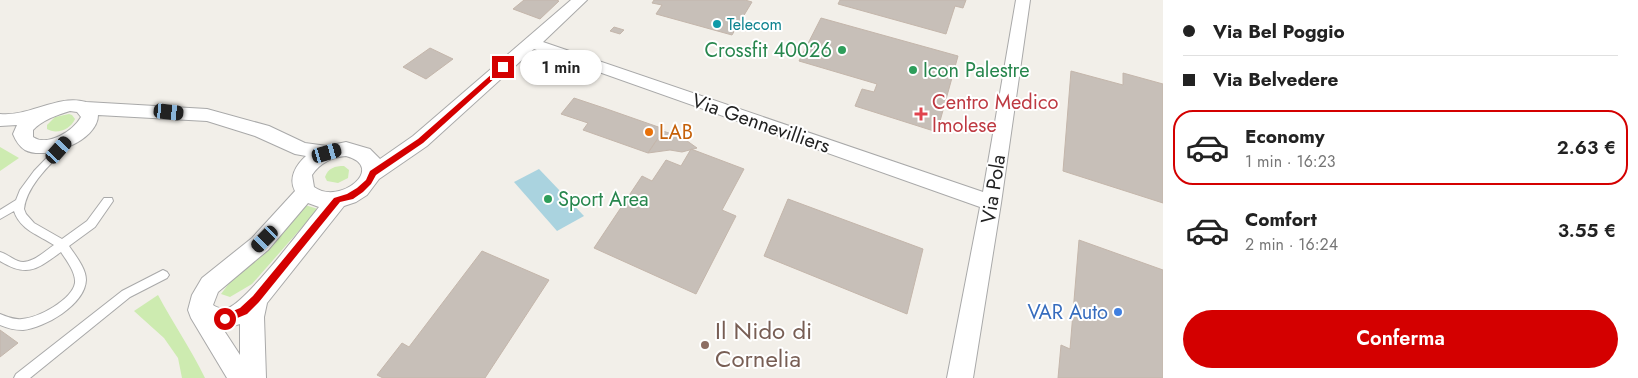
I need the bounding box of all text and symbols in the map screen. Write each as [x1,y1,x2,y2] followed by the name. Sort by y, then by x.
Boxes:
[727,13,782,36] place label: Telecom
[711,18,723,30] marker: Telecom
[1213,18,1345,45] text: Via Bel Poggio
[704,36,832,65] place label: Crossfit 40026
[836,44,848,56] marker: Crossfit 40026
[520,50,603,84] callout: 1 min
[492,56,514,78] route end
[542,56,580,79] text: 1 min
[923,56,1029,85] place label: Icon Palestre
[907,64,919,76] marker: Icon Palestre
[1213,66,1338,93] text: Via Belvedere
[688,86,834,161] street label: Via Gennevilliers
[932,88,1058,140] place label: Centro Medico Imolese
[153,103,184,121] car
[914,107,928,121] marker: Centro Medico Imolese
[659,118,693,147] place label: LAB
[1245,123,1325,150] text: Economy
[1185,125,1230,170] icon: car
[643,126,655,138] marker: LAB
[43,134,74,166] car
[1557,134,1616,161] text: 2.63 €
[310,142,343,164] car
[1245,150,1336,173] text: 1 min · 16:23
[974,152,1013,226] street label: Via Pola
[558,185,649,214] place label: Sport Area
[542,193,554,205] marker: Sport Area
[1245,206,1317,233] text: Comfort
[1185,208,1230,253] icon: car
[1558,217,1616,244] text: 3.55 €
[249,223,280,255] car
[1245,233,1338,256] text: 2 min · 16:24
[1027,298,1108,327] place label: VAR Auto
[1112,306,1124,318] marker: VAR Auto
[214,308,236,330] route start
[1183,310,1618,368] button: Conferma
[715,313,812,376] place label: Il Nido di Cornelia
[699,339,711,351] marker: Il Nido di Cornelia

